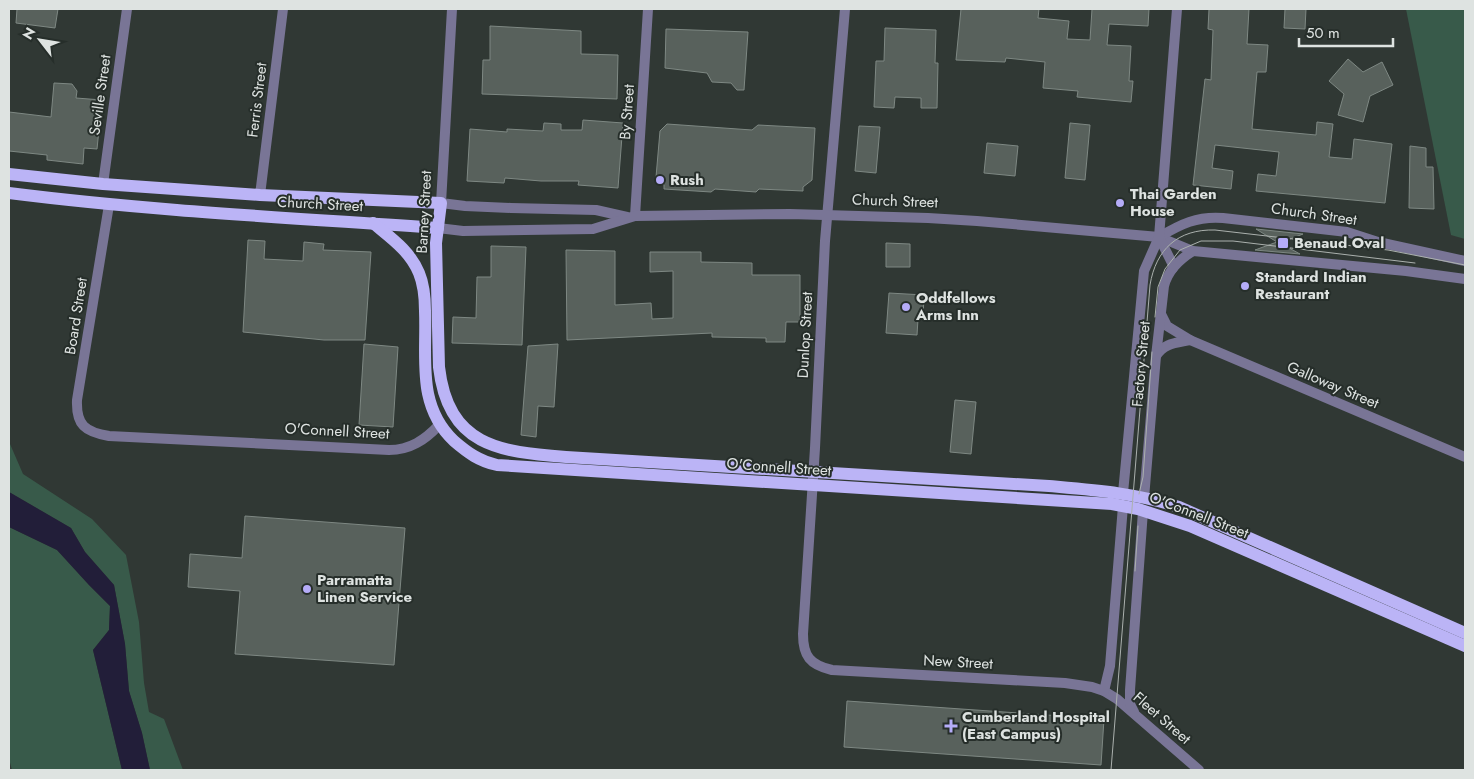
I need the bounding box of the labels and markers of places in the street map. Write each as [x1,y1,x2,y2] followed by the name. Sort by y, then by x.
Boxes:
[670,169,704,191] place label: Rush
[654,174,666,186] marker: Rush
[1130,183,1217,222] place label: Thai Garden House
[1114,197,1126,209] marker: Thai Garden House
[1294,232,1384,254] place label: Benaud Oval
[1276,236,1290,250] marker: Benaud Oval
[1255,266,1367,305] place label: Standard Indian Restaurant
[1239,280,1251,292] marker: Standard Indian Restaurant
[915,287,996,326] place label: Oddfellows Arms Inn
[900,301,912,313] marker: Oddfellows Arms Inn
[317,569,412,608] place label: Parramatta Linen Service
[301,583,313,595] marker: Parramatta Linen Service
[962,706,1110,745] place label: Cumberland Hospital (East Campus)
[944,719,958,733] marker: Cumberland Hospital (East Campus)

